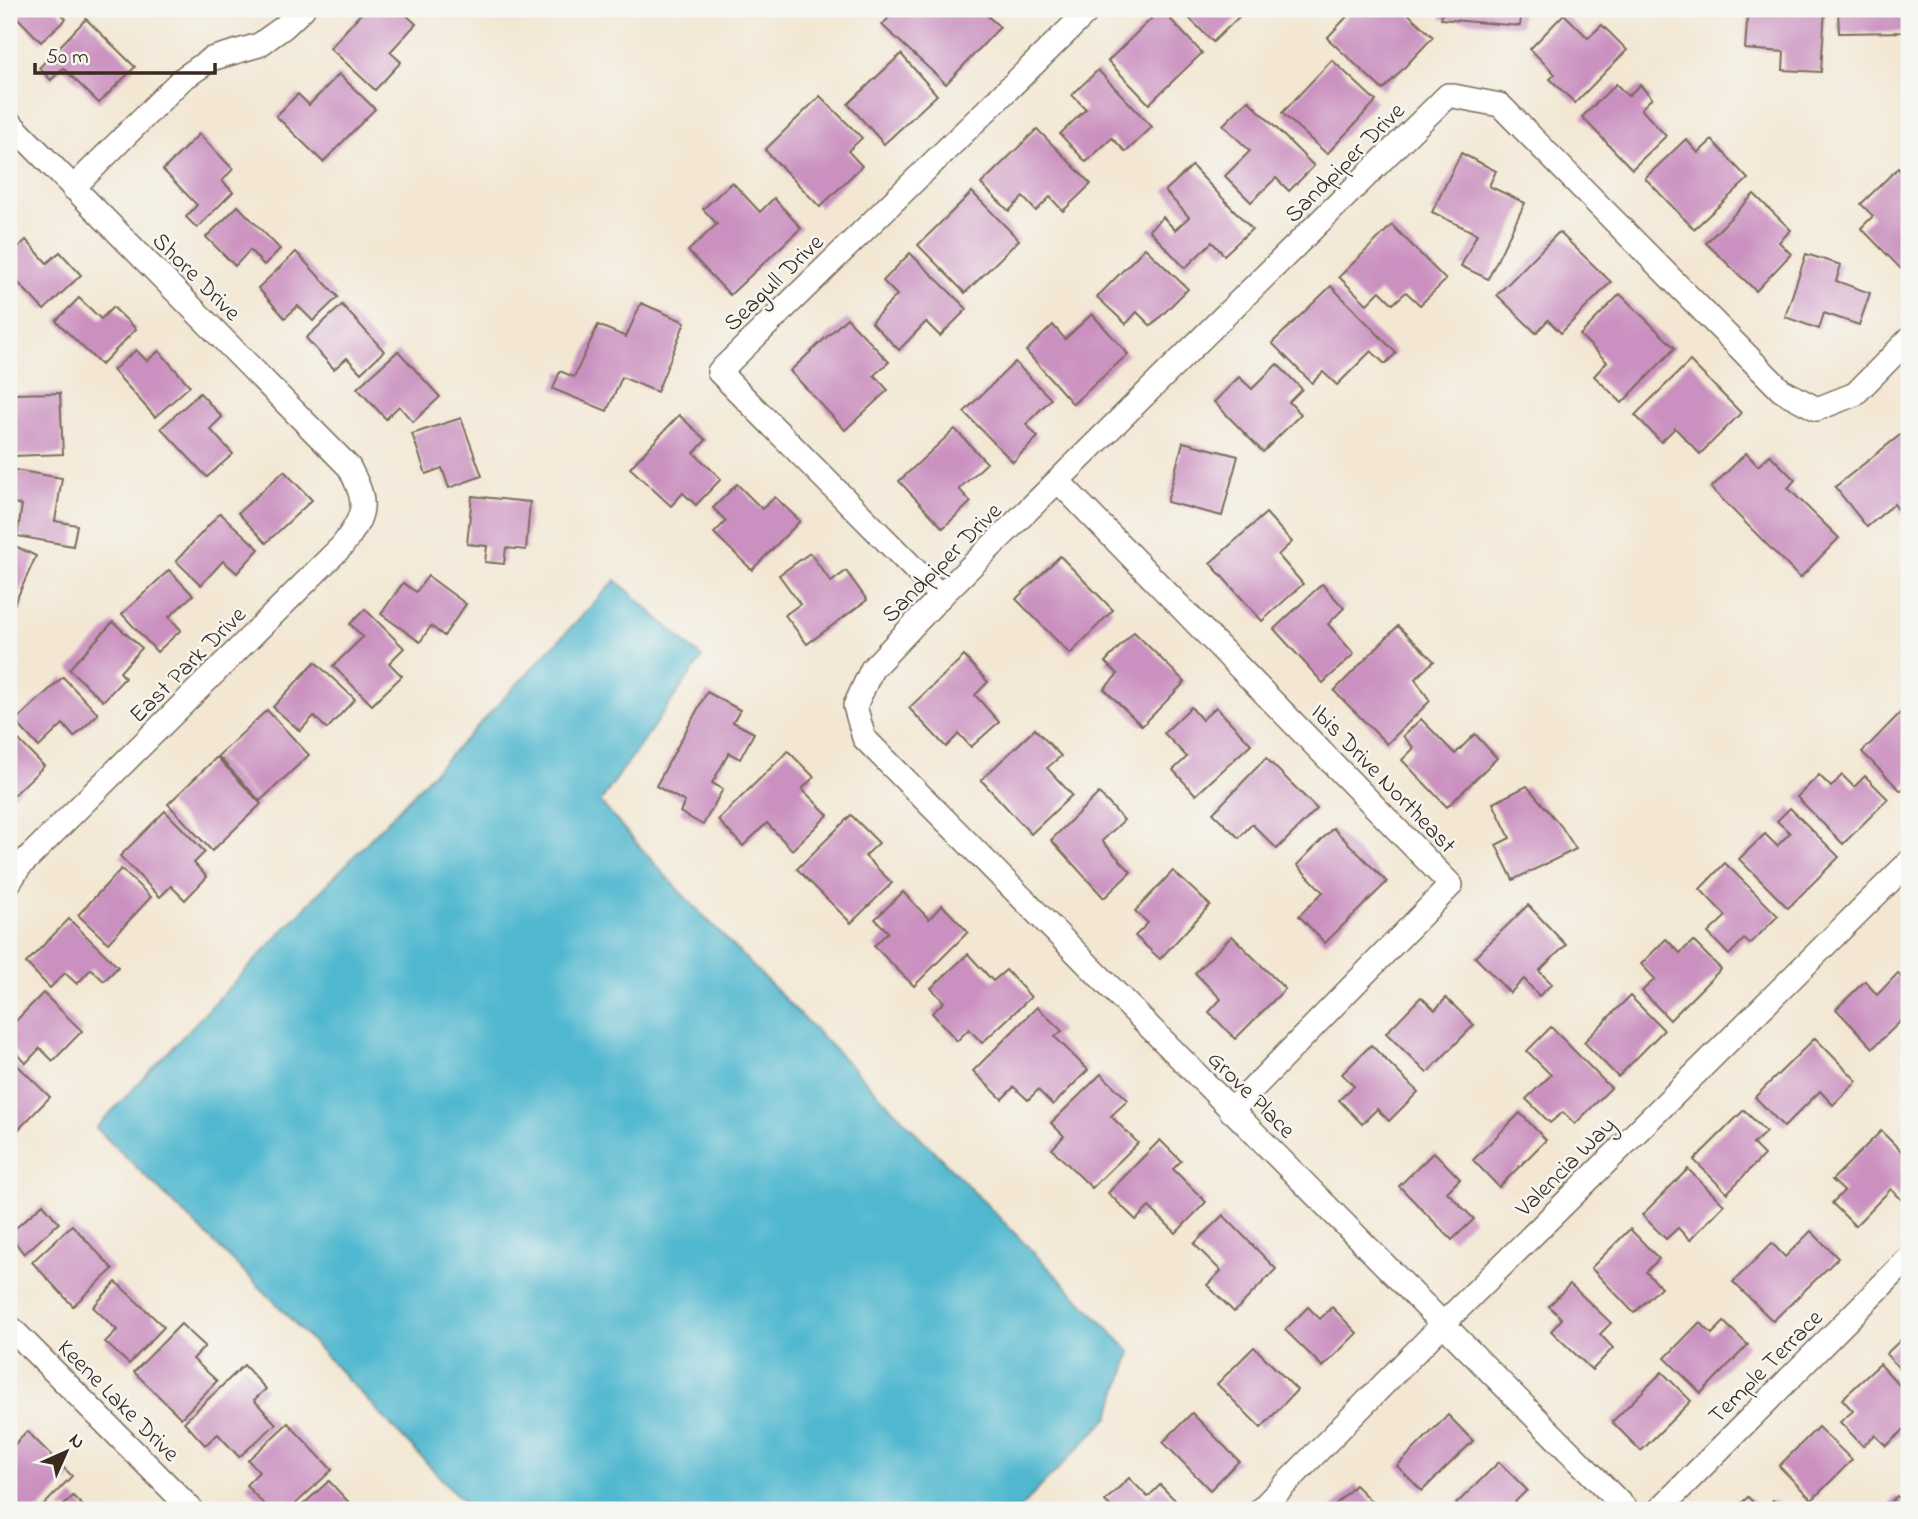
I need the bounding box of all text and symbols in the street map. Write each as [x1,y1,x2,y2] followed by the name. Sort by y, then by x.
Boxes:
[35,32,215,76] scale bar
[46,43,89,73] text: 50 m
[1277,95,1414,232] street label: Sandpiper Drive
[143,225,248,330] street label: Shore Drive
[717,227,833,341] street label: Seagull Drive
[874,495,1011,632] street label: Sandpiper Drive
[122,599,256,732] street label: East Park Drive
[1301,697,1463,863] street label: Ibis Drive Northeast
[1198,1044,1303,1148] street label: Grove Place
[1508,1110,1626,1227] street label: Valencia Way
[1701,1302,1832,1433] street label: Temple Terrace
[48,1332,187,1471] street label: Keene Lake Drive
[32,1418,102,1488] north arrow
[62,1428,90,1456] text: N

